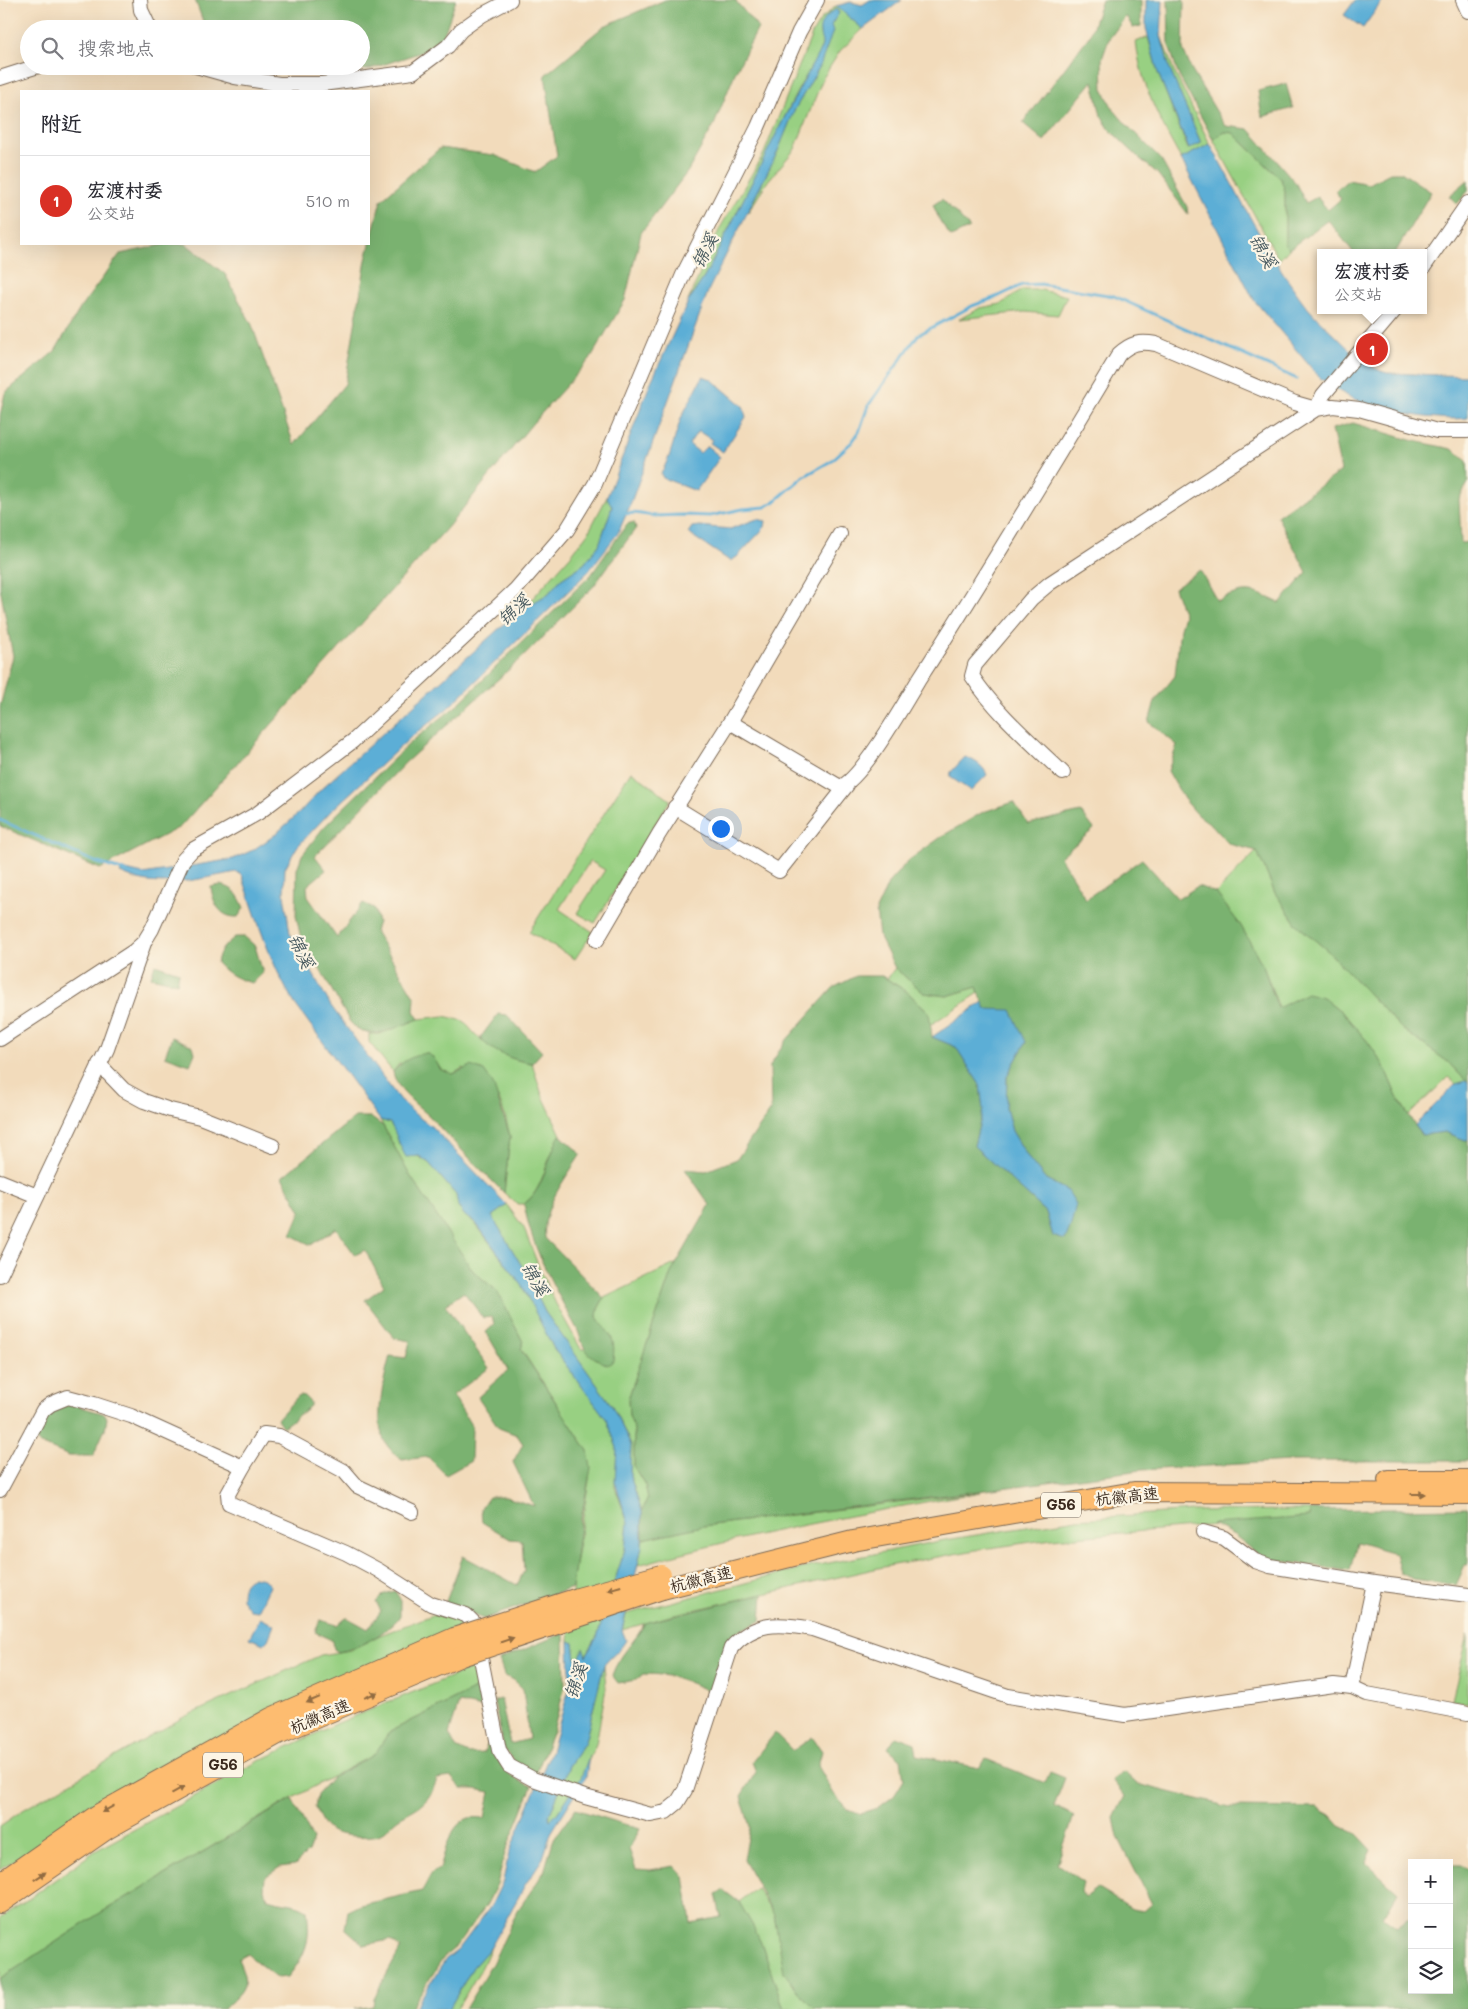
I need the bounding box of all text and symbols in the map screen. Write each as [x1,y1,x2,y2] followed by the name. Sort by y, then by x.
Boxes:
[20,20,370,75] search box
[38,34,66,62] icon: search
[78,35,154,60] text: 搜索地点
[40,109,82,136] text: 附近
[87,177,163,202] text: 宏渡村委
[52,190,60,211] text: 1
[306,190,350,211] text: 510 m
[87,202,135,223] text: 公交站
[685,228,723,272] water label: 锦溪
[1244,229,1284,273] water label: 锦溪
[1317,249,1427,314] popup
[1334,258,1410,283] text: 宏渡村委
[1334,283,1382,304] text: 公交站
[1356,330,1388,368] pin: 1
[492,588,535,630] water label: 锦溪
[708,816,734,842] your location
[283,929,321,973] water label: 锦溪
[516,1257,556,1301] water label: 锦溪
[1094,1482,1160,1509] street label: 杭徽高速
[1411,1490,1427,1498] one-way arrow
[1041,1492,1081,1518] road number: G56
[667,1561,734,1596] street label: 杭徽高速
[607,1584,622,1592] one-way arrow
[500,1636,515,1643] one-way arrow
[558,1659,592,1702] water label: 锦溪
[364,1691,378,1699] one-way arrow
[286,1693,353,1738] street label: 杭徽高速
[306,1696,320,1704] one-way arrow
[203,1752,243,1778] road number: G56
[171,1786,185,1794] one-way arrow
[101,1805,115,1813] one-way arrow
[1408,1859,1453,1994] map controls
[1408,1859,1453,1904] button: +
[33,1871,47,1881] one-way arrow
[1408,1904,1453,1949] button: −
[1408,1949,1453,1994] button: layers

